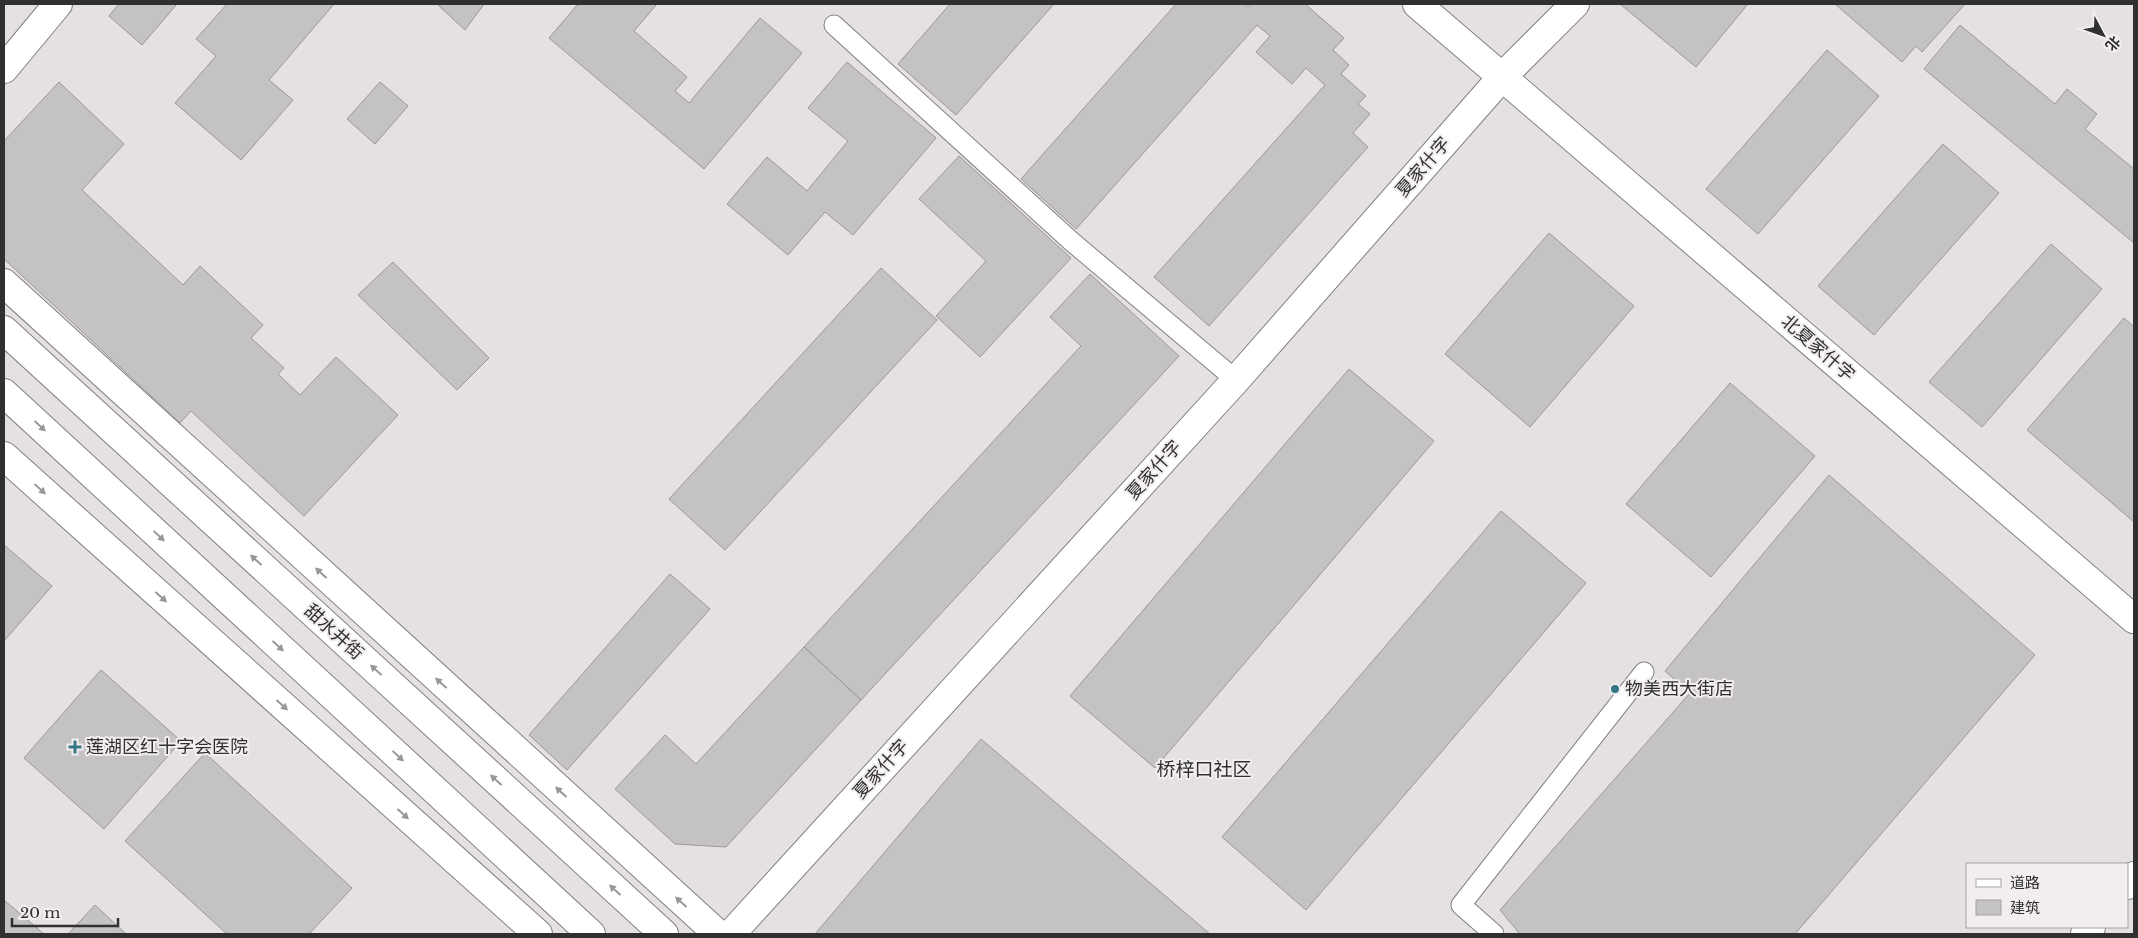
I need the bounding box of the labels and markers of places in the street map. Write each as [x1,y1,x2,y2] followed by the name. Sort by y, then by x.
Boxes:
[1625,678,1733,700] place label: 物美西大街店
[1609,683,1621,695] marker: 物美西大街店
[86,736,248,758] place label: 莲湖区红十字会医院
[68,740,82,754] marker: 莲湖区红十字会医院

